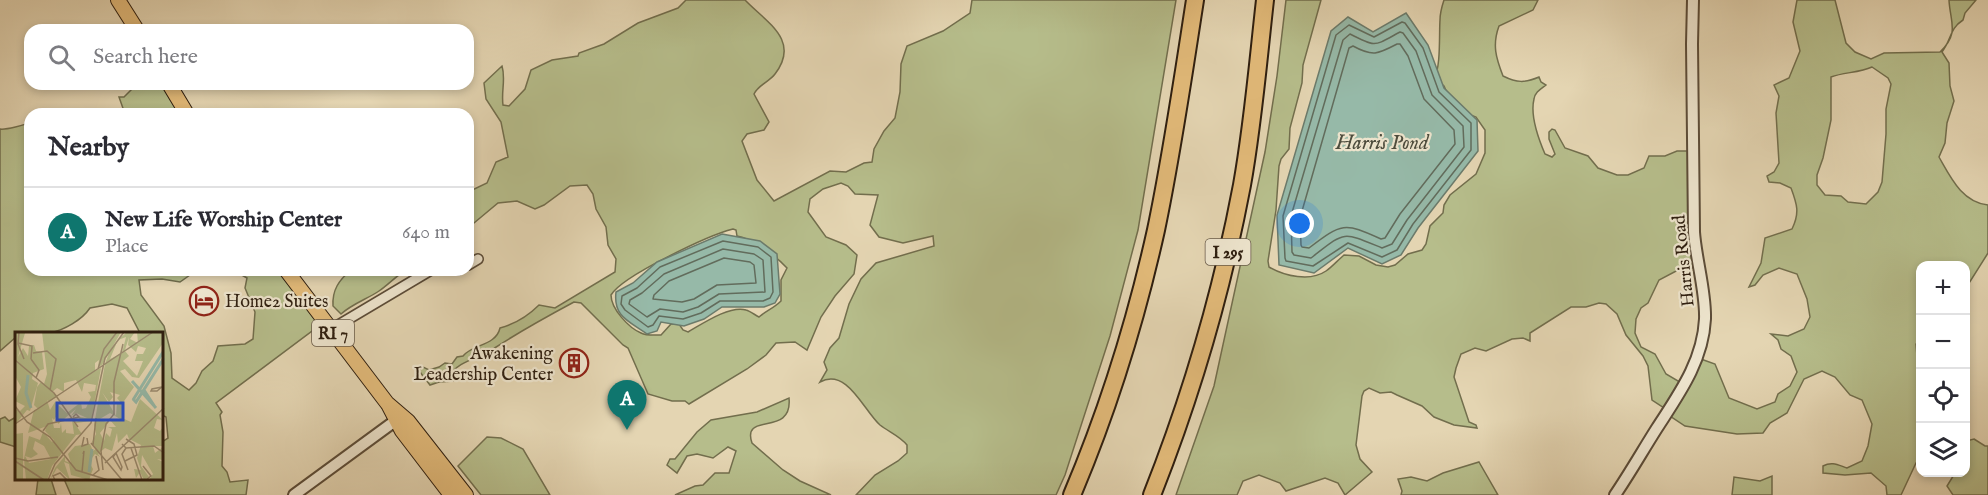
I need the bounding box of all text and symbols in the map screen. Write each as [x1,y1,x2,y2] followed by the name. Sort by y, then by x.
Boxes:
[24,24,474,90] search box
[45,41,78,74] icon: search
[93,43,198,71] text: Search here
[48,131,129,164] text: Nearby
[1335,131,1430,156] water label: Harris Pond
[105,206,342,234] text: New Life Worship Center
[1285,209,1314,238] your location
[1668,213,1701,308] street label: Harris Road
[61,220,74,245] text: A
[402,220,450,245] text: 640 m
[105,234,148,259] text: Place
[1206,239,1250,265] road number: I 295
[1916,261,1970,477] map controls
[1916,261,1970,315] button: +
[188,285,220,317] hotel icon: Home2 Suites
[225,291,328,314] place label: Home2 Suites
[1916,315,1970,369] button: −
[312,320,354,346] road number: RI 7
[15,332,164,480] inset map
[413,343,553,387] place label: Awakening Leadership Center
[558,347,590,379] building icon: Awakening Leadership Center
[1916,369,1970,423] button: locate
[608,380,646,430] pin: A
[1916,423,1970,477] button: layers

